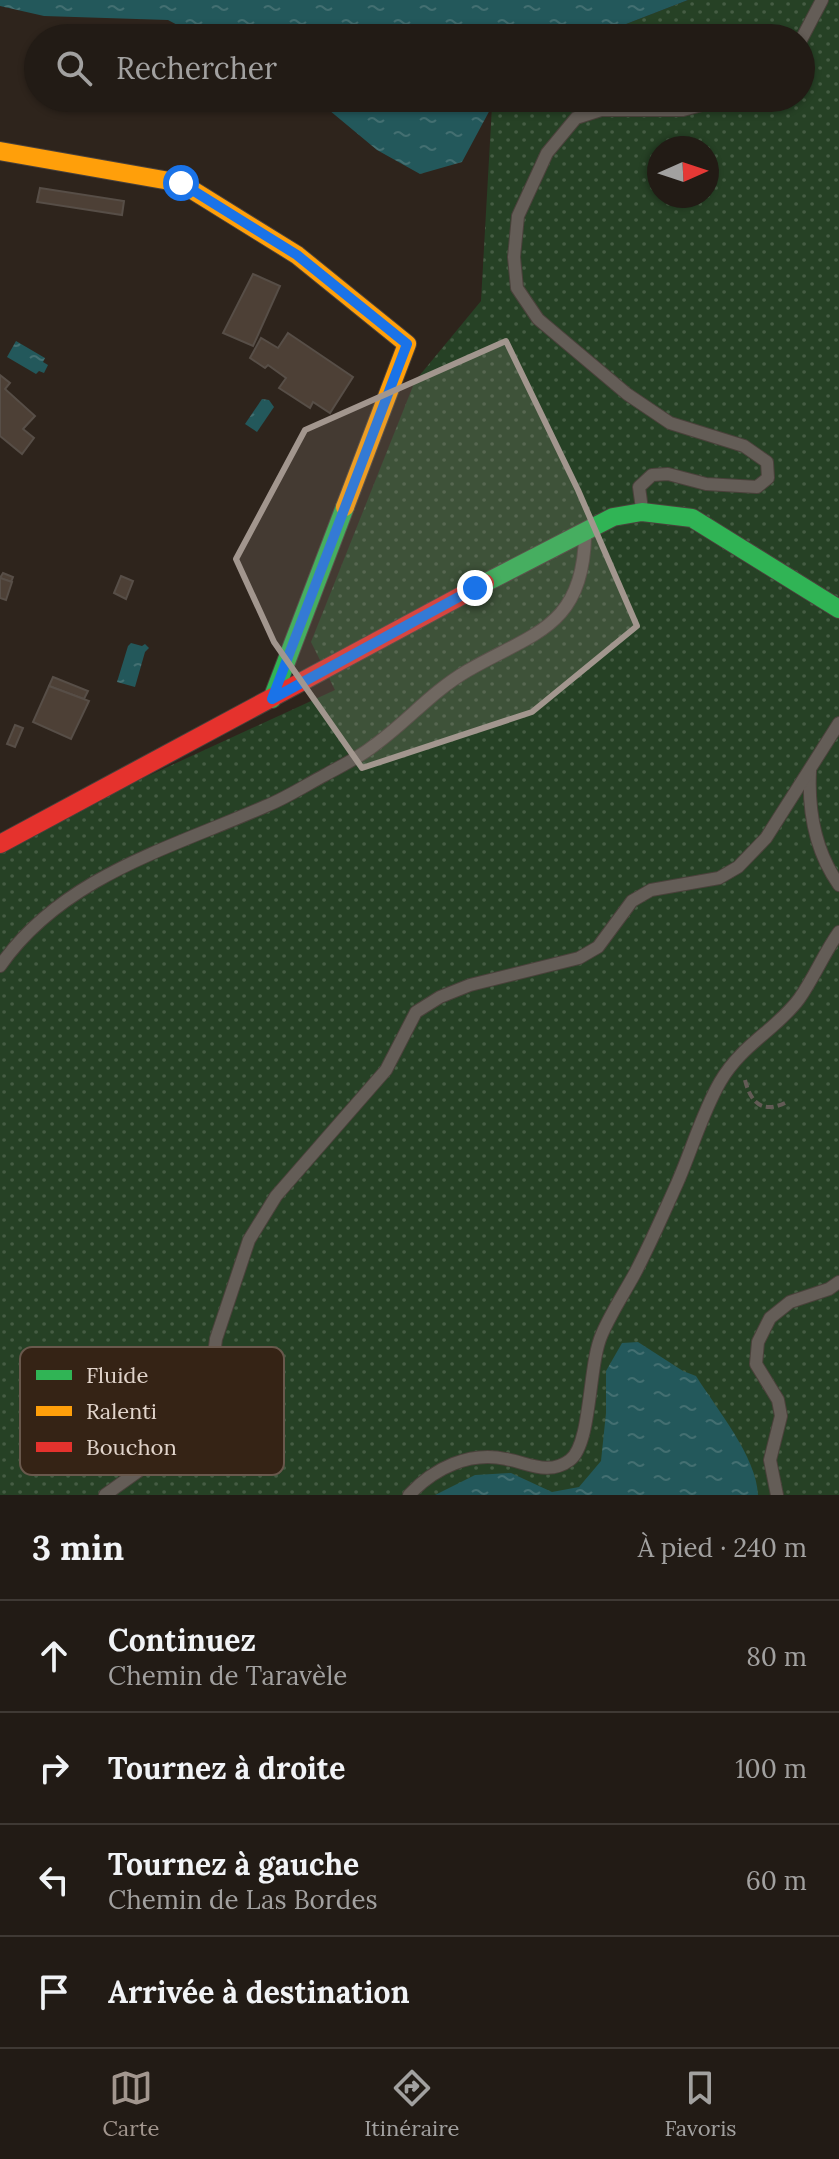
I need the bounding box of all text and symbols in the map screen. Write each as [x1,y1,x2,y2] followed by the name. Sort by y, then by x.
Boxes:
[24,24,815,112] search box
[52,46,96,90] icon: search
[116,49,277,87] text: Rechercher
[647,136,719,208] north arrow
[163,165,199,201] route start
[457,570,493,606] route end
[20,1347,284,1475] legend
[86,1361,149,1389] text: Fluide
[86,1397,157,1425] text: Ralenti
[86,1433,177,1461] text: Bouchon
[32,1526,124,1569] text: 3 min
[638,1531,807,1564] text: À pied · 240 m
[108,1621,256,1659] text: Continuez
[32,1634,76,1678] icon: ahead
[746,1640,807,1673] text: 80 m
[108,1659,347,1692] text: Chemin de Taravèle
[32,1746,76,1790] icon: right
[108,1749,345,1787] text: Tournez à droite
[735,1752,807,1785] text: 100 m
[108,1845,359,1883] text: Tournez à gauche
[32,1858,76,1902] icon: left
[746,1864,807,1897] text: 60 m
[108,1883,378,1916] text: Chemin de Las Bordes
[32,1970,76,2014] icon: arrive
[108,1973,410,2011] text: Arrivée à destination
[102,2066,159,2142] tab: Carte
[364,2066,460,2142] tab: Itinéraire
[664,2066,737,2142] tab: Favoris

